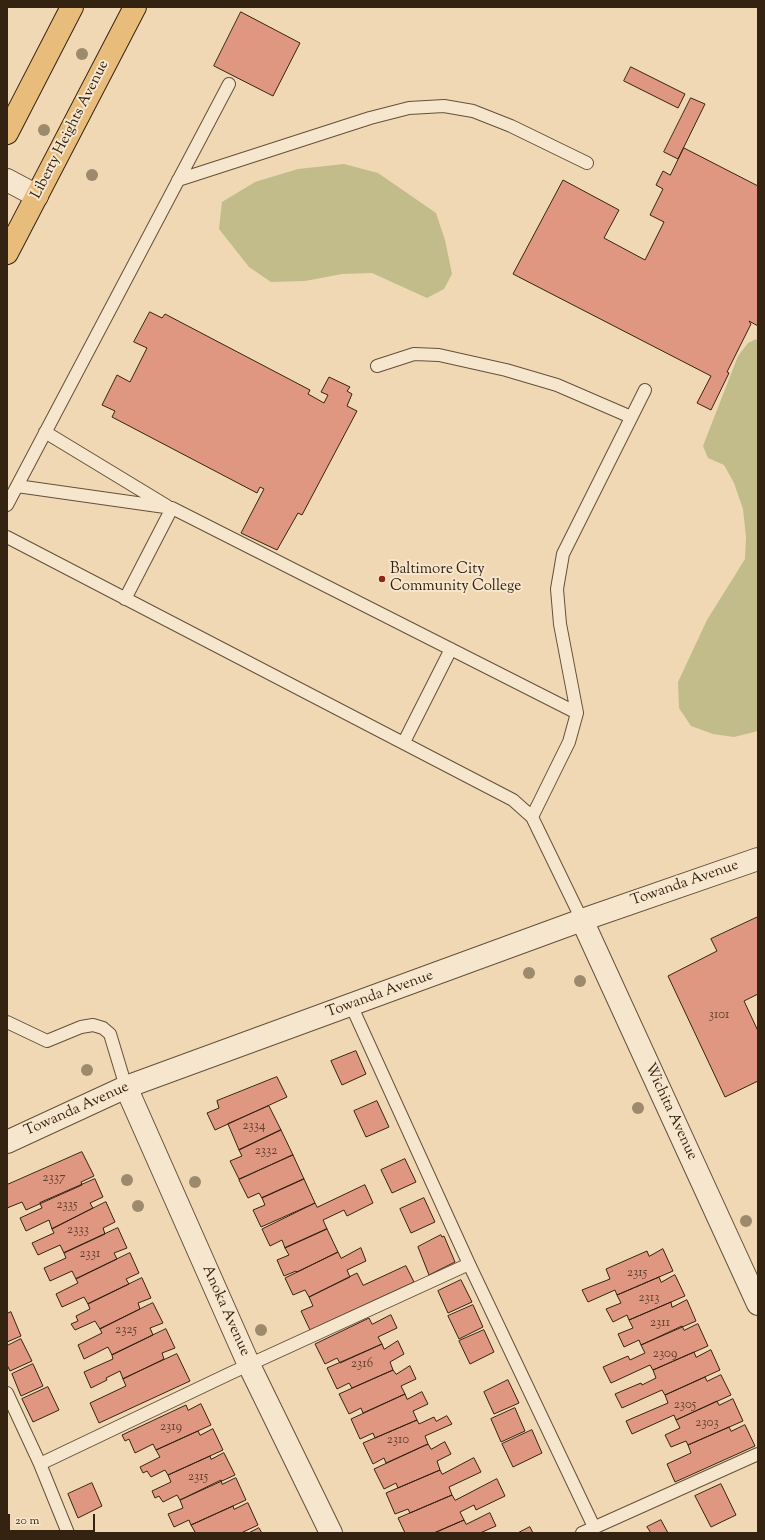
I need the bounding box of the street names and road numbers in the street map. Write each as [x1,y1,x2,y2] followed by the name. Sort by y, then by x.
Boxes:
[28,58,114,202] street label: Liberty Heights Avenue
[629,857,741,911] street label: Towanda Avenue
[324,967,436,1023] street label: Towanda Avenue
[640,1061,700,1163] street label: Wichita Avenue
[22,1079,132,1141] street label: Towanda Avenue
[197,1263,253,1359] street label: Anoka Avenue

